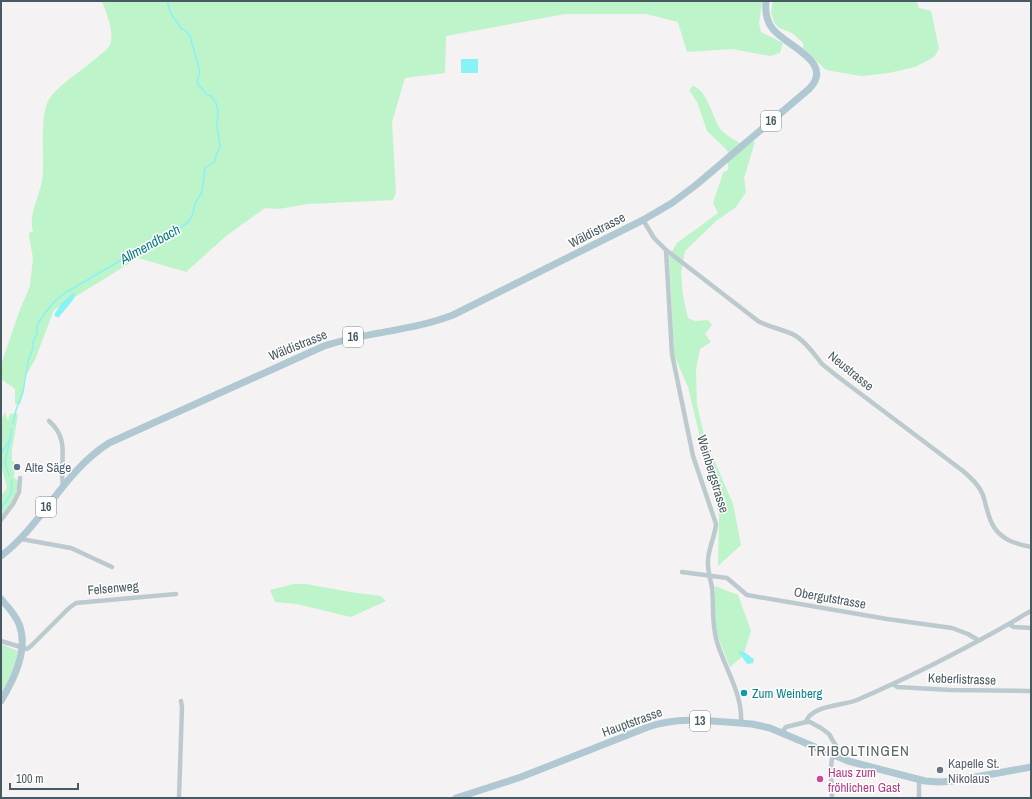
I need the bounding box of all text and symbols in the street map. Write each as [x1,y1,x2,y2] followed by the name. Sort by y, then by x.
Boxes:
[761,111,781,131] road number: 16
[566,208,628,251] street label: Wäldistrasse
[116,220,183,268] water label: Allmendbach
[266,326,330,364] street label: Wäldistrasse
[343,327,363,347] road number: 16
[825,347,877,395] street label: Neustrasse
[693,433,733,515] street label: Weinbergstrasse
[24,459,71,476] place label: Alte Säge
[12,462,22,472] marker: Alte Säge
[36,497,56,517] road number: 16
[87,577,139,599] street label: Felsenweg
[793,583,867,613] street label: Obergutstrasse
[928,669,996,689] street label: Keberlistrasse
[752,685,822,702] place label: Zum Weinberg
[739,688,749,698] marker: Zum Weinberg
[600,703,664,741] street label: Hauptstrasse
[690,711,710,731] road number: 13
[808,740,910,761] district label: TRIBOLTINGEN
[948,755,1000,787] place label: Kapelle St. Nikolaus
[828,764,900,796] place label: Haus zum fröhlichen Gast
[10,765,78,791] scale bar
[935,765,945,775] marker: Kapelle St. Nikolaus
[16,771,43,787] text: 100 m
[815,774,825,784] marker: Haus zum fröhlichen Gast

